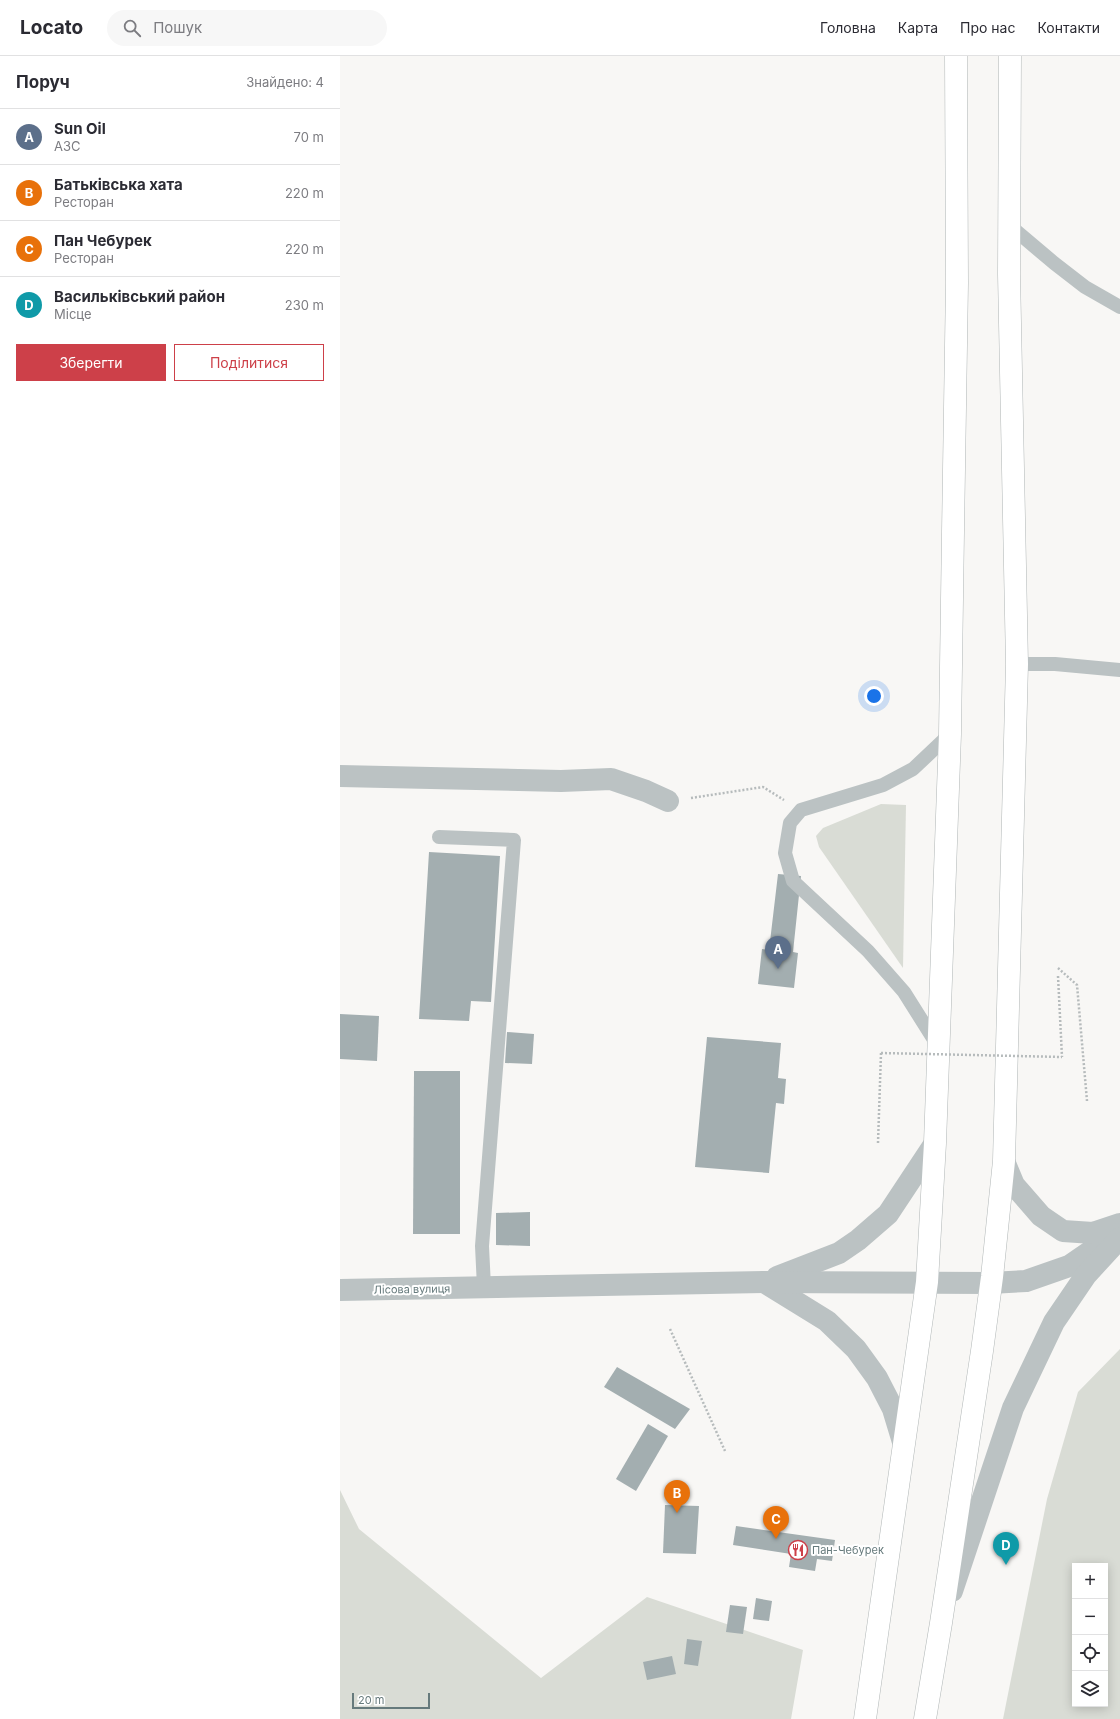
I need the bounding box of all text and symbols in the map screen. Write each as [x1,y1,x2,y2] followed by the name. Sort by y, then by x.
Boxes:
[107,10,387,46] search box
[20,16,83,39] text: Locato
[121,17,143,39] icon: search
[153,18,202,37] text: Пошук
[820,19,876,36] text: Головна
[898,19,938,36] text: Карта
[960,19,1015,36] text: Про нас
[1037,19,1100,36] text: Контакти
[16,72,70,92] text: Поруч
[246,74,324,90] text: Знайдено: 4
[54,119,106,138] text: Sun Oil
[24,129,34,145] text: A
[294,129,324,145] text: 70 m
[54,138,81,154] text: АЗС
[54,175,183,194] text: Батьківська хата
[25,185,33,201] text: B
[285,185,324,201] text: 220 m
[54,194,114,210] text: Ресторан
[54,231,152,250] text: Пан Чебурек
[24,241,34,257] text: C
[285,241,324,257] text: 220 m
[54,250,114,266] text: Ресторан
[54,287,225,306] text: Васильківський район
[24,297,34,313] text: D
[285,297,324,313] text: 230 m
[54,306,92,322] text: Місце
[16,344,166,381] button: Зберегти
[174,344,324,381] button: Поділитися
[864,686,884,706] your location
[765,936,791,969] pin: A
[374,1281,450,1297] street label: Лісова вулиця
[664,1480,690,1513] pin: B
[763,1506,789,1539] pin: C
[993,1532,1019,1565] pin: D
[787,1539,809,1561] restaurant icon: Пан-Чебурек
[812,1543,884,1557] place label: Пан-Чебурек
[1072,1563,1108,1707] map controls
[1072,1563,1108,1599] button: +
[1072,1599,1108,1635] button: −
[1072,1635,1108,1671] button: locate
[1072,1671,1108,1707] button: layers
[352,1691,430,1710] scale bar
[358,1693,384,1707] text: 20 m

